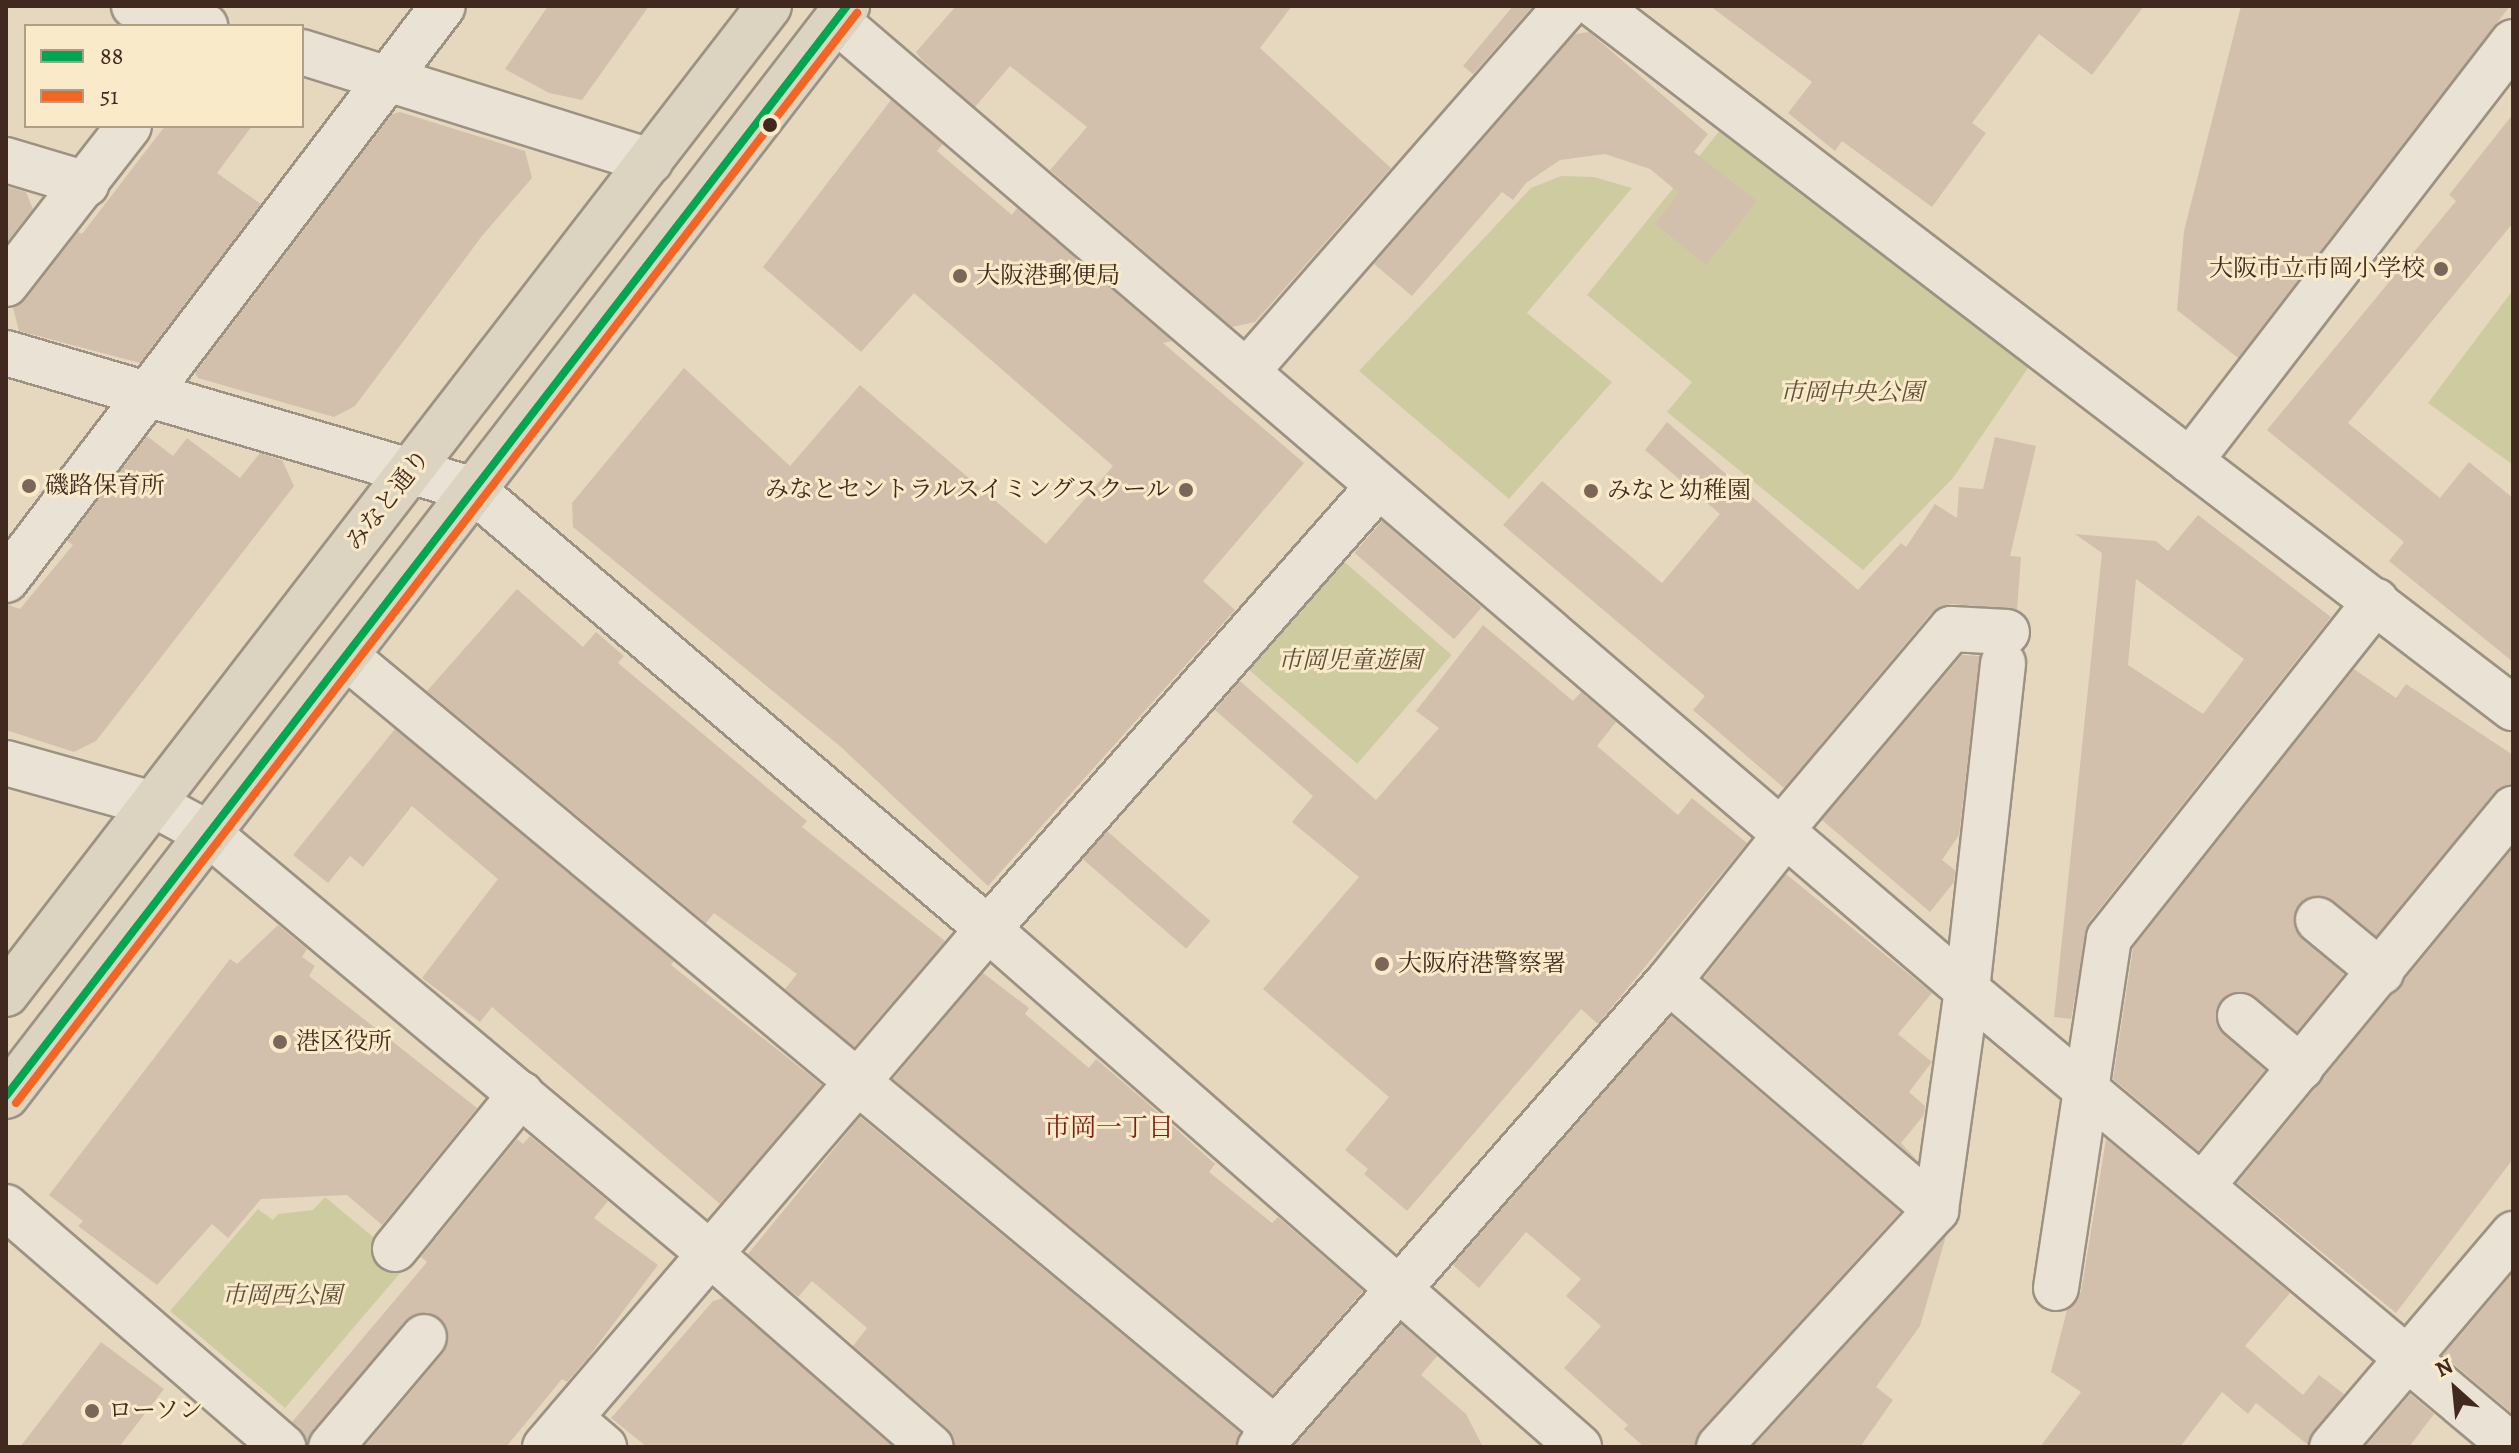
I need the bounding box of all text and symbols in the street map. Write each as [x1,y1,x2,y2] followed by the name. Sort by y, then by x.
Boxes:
[24,24,304,128] legend
[100,40,123,72] text: 88
[100,80,119,112] text: 51
[762,117,778,133] unlabelled marker
[2209,255,2425,283] place label: 大阪市立市岡小学校
[2432,260,2450,278] marker: 大阪市立市岡小学校
[976,262,1120,290] place label: 大阪港郵便局
[951,267,969,285] marker: 大阪港郵便局
[1780,379,1924,407] park label: 市岡中央公園
[340,444,436,556] street label: みなと通り
[45,472,165,500] place label: 磯路保育所
[762,476,1170,504] place label: みなとセントラルスイミングスクール
[20,477,38,495] marker: 磯路保育所
[1607,477,1751,505] place label: みなと幼稚園
[1177,481,1195,499] marker: みなとセントラルスイミングスクール
[1582,482,1600,500] marker: みなと幼稚園
[1278,647,1422,675] park label: 市岡児童遊園
[1398,950,1566,978] place label: 大阪府港警察署
[1373,955,1391,973] marker: 大阪府港警察署
[296,1028,392,1056] place label: 港区役所
[271,1033,289,1051] marker: 港区役所
[1044,1112,1174,1144] district label: 市岡一丁目
[222,1282,342,1310] park label: 市岡西公園
[2415,1349,2495,1429] north arrow
[2430,1351,2458,1385] text: N
[108,1397,204,1425] place label: ローソン
[83,1402,101,1420] marker: ローソン

